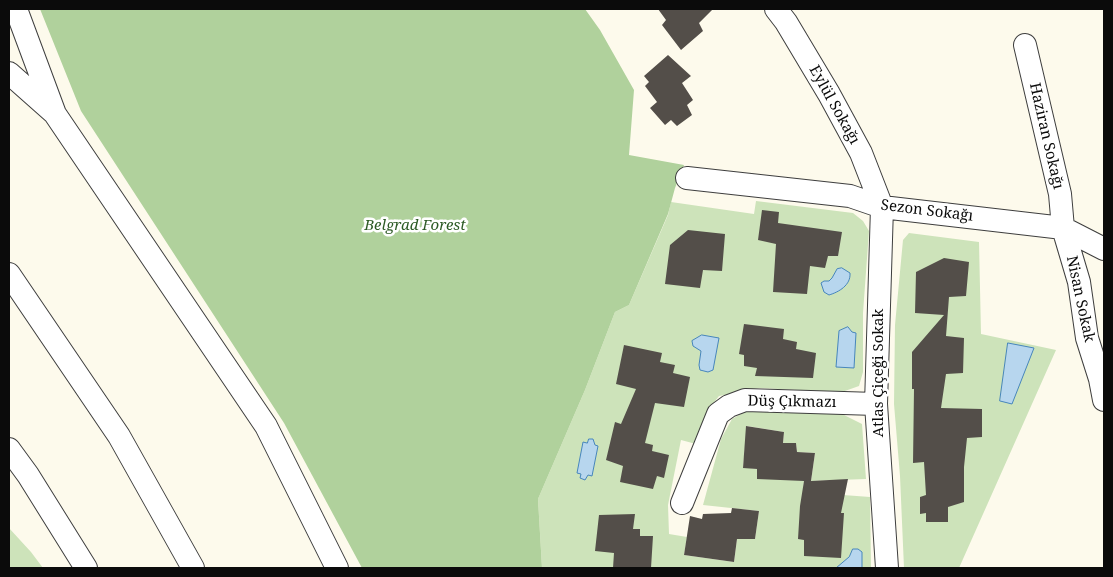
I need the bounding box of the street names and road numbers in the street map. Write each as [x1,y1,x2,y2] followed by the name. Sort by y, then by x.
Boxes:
[805,62,863,148] street label: Eylül Sokağı
[1025,81,1067,191] street label: Haziran Sokağı
[880,196,974,226] street label: Sezon Sokağı
[1062,254,1098,344] street label: Nisan Sokak
[870,309,888,437] street label: Atlas Çiçeği Sokak
[747,392,837,412] street label: Düş Çıkmazı

